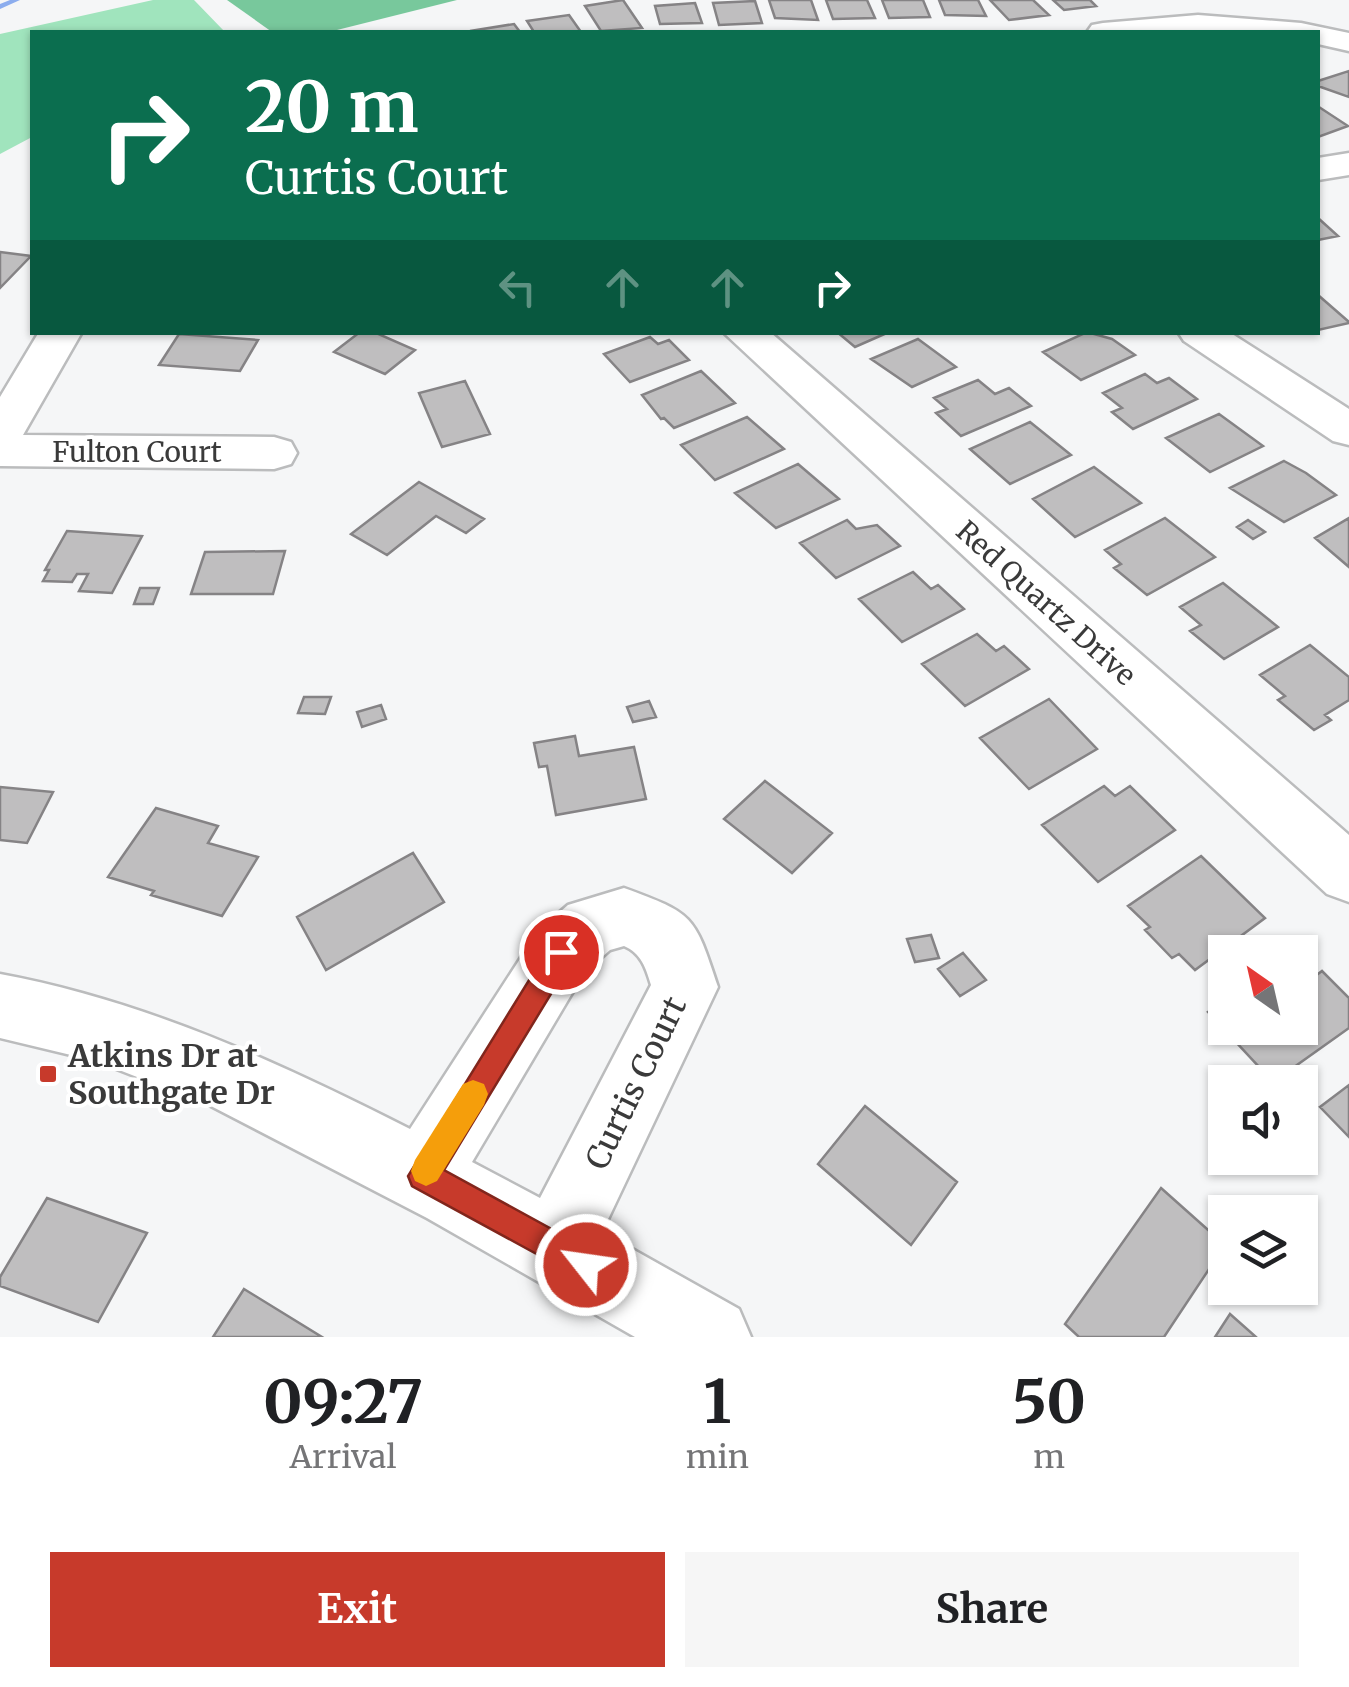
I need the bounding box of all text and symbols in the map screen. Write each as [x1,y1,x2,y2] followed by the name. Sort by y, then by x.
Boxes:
[245,63,419,151] text: 20 m
[80,70,210,200] icon: right
[245,150,508,206] text: Curtis Court
[490,260,545,315] icon: left
[595,260,650,315] icon: ahead
[700,260,755,315] icon: ahead
[805,260,860,315] icon: right
[52,434,222,470] street label: Fulton Court
[949,513,1143,693] street label: Red Quartz Drive
[519,910,604,995] pin
[534,925,589,980] icon: arrive
[1208,935,1318,1045] north arrow
[1208,935,1318,1305] map controls
[577,990,695,1176] street label: Curtis Court
[67,1036,275,1113] place label: Atkins Dr at Southgate Dr
[37,1063,59,1085] marker: Atkins Dr at Southgate Dr
[1208,1065,1318,1175] button: sound
[1208,1195,1318,1305] button: layers
[534,1213,638,1317] position arrow
[263,1364,423,1439] text: 09:27
[704,1364,731,1439] text: 1
[1012,1364,1086,1439] text: 50
[289,1437,396,1477] text: Arrival
[686,1437,749,1477] text: min
[1033,1437,1065,1477] text: m
[50,1552,665,1667] button: Exit
[685,1552,1299,1667] button: Share

